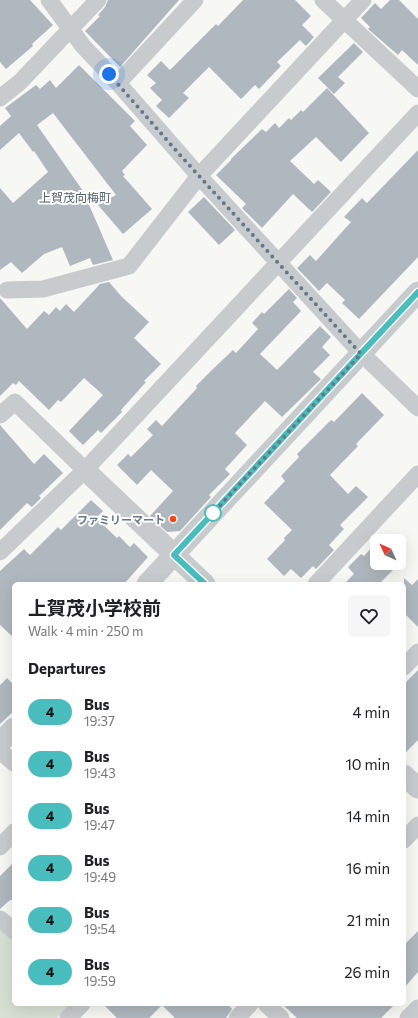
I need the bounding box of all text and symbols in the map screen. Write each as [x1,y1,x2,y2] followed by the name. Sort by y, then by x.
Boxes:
[99,64,119,84] your location
[39,190,111,204] district label: 上賀茂向梅町
[204,504,222,522] unlabelled marker
[77,513,165,526] place label: ファミリーマート
[168,514,178,524] marker: ファミリーマート
[370,534,406,570] north arrow
[370,534,406,570] map controls
[348,595,390,637] button: heart
[28,596,161,619] text: 上賀茂小学校前
[28,623,143,639] text: Walk · 4 min · 250 m
[28,659,106,677] text: Departures
[84,695,109,713] text: Bus
[46,703,54,720] text: 4
[353,703,390,721] text: 4 min
[84,713,115,729] text: 19:37
[84,747,109,765] text: Bus
[46,755,54,772] text: 4
[345,755,390,773] text: 10 min
[84,765,116,781] text: 19:43
[84,799,109,817] text: Bus
[46,807,54,824] text: 4
[346,807,390,825] text: 14 min
[84,817,115,833] text: 19:47
[84,851,109,869] text: Bus
[46,859,54,876] text: 4
[346,859,390,877] text: 16 min
[84,869,116,885] text: 19:49
[84,903,109,921] text: Bus
[46,911,54,928] text: 4
[347,911,390,929] text: 21 min
[84,921,116,937] text: 19:54
[84,955,109,973] text: Bus
[46,963,54,980] text: 4
[344,963,390,981] text: 26 min
[84,973,116,989] text: 19:59

